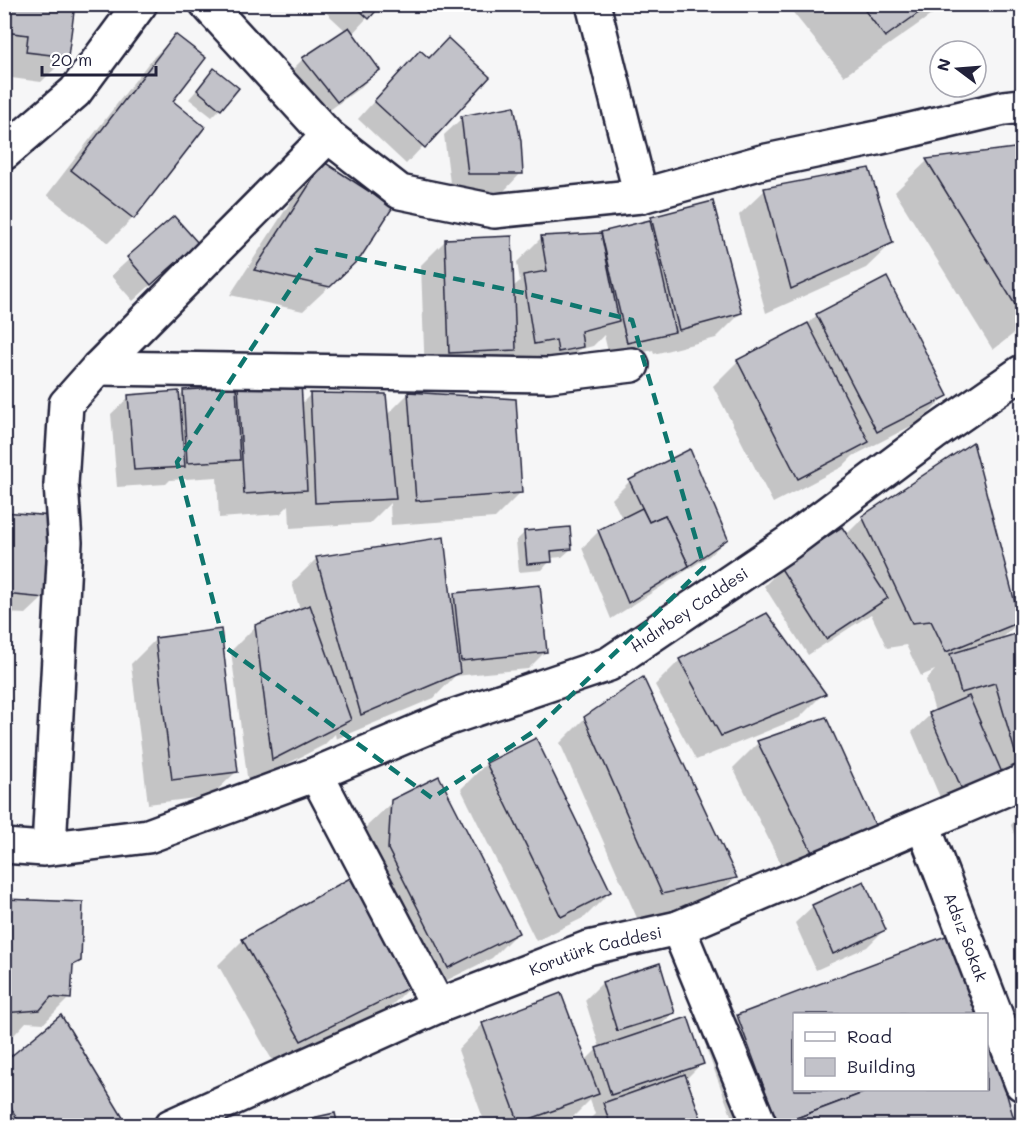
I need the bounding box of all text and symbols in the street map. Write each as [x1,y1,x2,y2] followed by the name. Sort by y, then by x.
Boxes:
[42,39,156,77] scale bar
[928,39,988,99] north arrow
[51,47,92,71] text: 20 m
[931,56,955,73] text: N
[626,562,752,657] street label: Hıdırbey Caddesi
[940,889,993,984] street label: Adsız Sokak
[526,921,664,980] street label: Korutürk Caddesi
[793,1013,988,1091] legend
[847,1024,892,1048] text: Road
[847,1054,915,1078] text: Building

